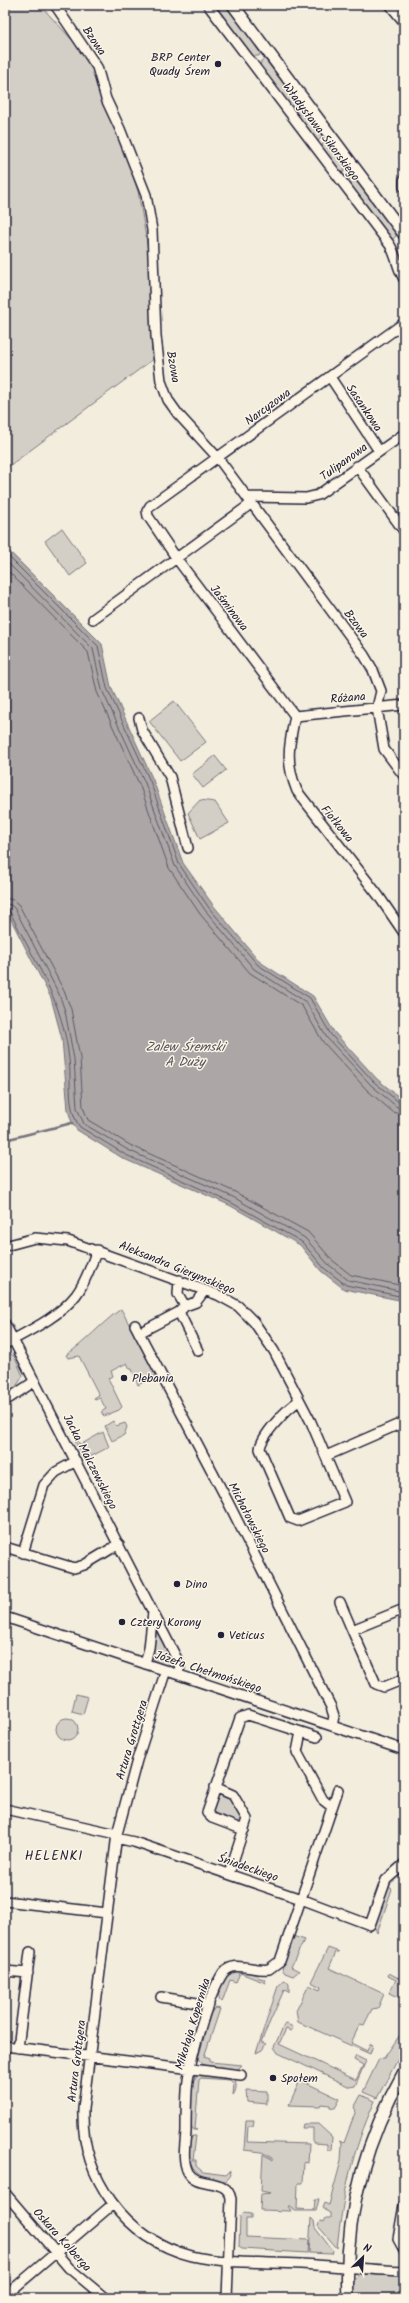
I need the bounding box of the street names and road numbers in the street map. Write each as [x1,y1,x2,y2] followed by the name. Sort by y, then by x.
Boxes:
[77,22,111,60] street label: Bzowa
[278,79,364,185] street label: Władysława Sikorskiego
[161,350,185,385] street label: Bzowa
[341,380,387,436] street label: Sasankowa
[241,383,295,430] street label: Narcyzowa
[316,438,372,486] street label: Tulipanowa
[205,581,253,636] street label: Jaśminowa
[339,605,373,643] street label: Bzowa
[330,687,367,709] street label: Różana
[316,801,358,847] street label: Fiołkowa
[116,1236,238,1300] street label: Aleksandra Gierymskiego
[58,1411,122,1513] street label: Jacka Malczewskiego
[223,1479,275,1557] street label: Michałowskiego
[152,1646,264,1698] street label: Józefa Chełmońskiego
[111,1697,153,1782] street label: Artura Grottgera
[215,1849,281,1887] street label: Śniadeckiego
[170,1975,216,2072] street label: Mikołaja Kopernika
[63,2018,92,2103] street label: Artura Grottgera
[28,2204,96,2277] street label: Oskara Kolberga

